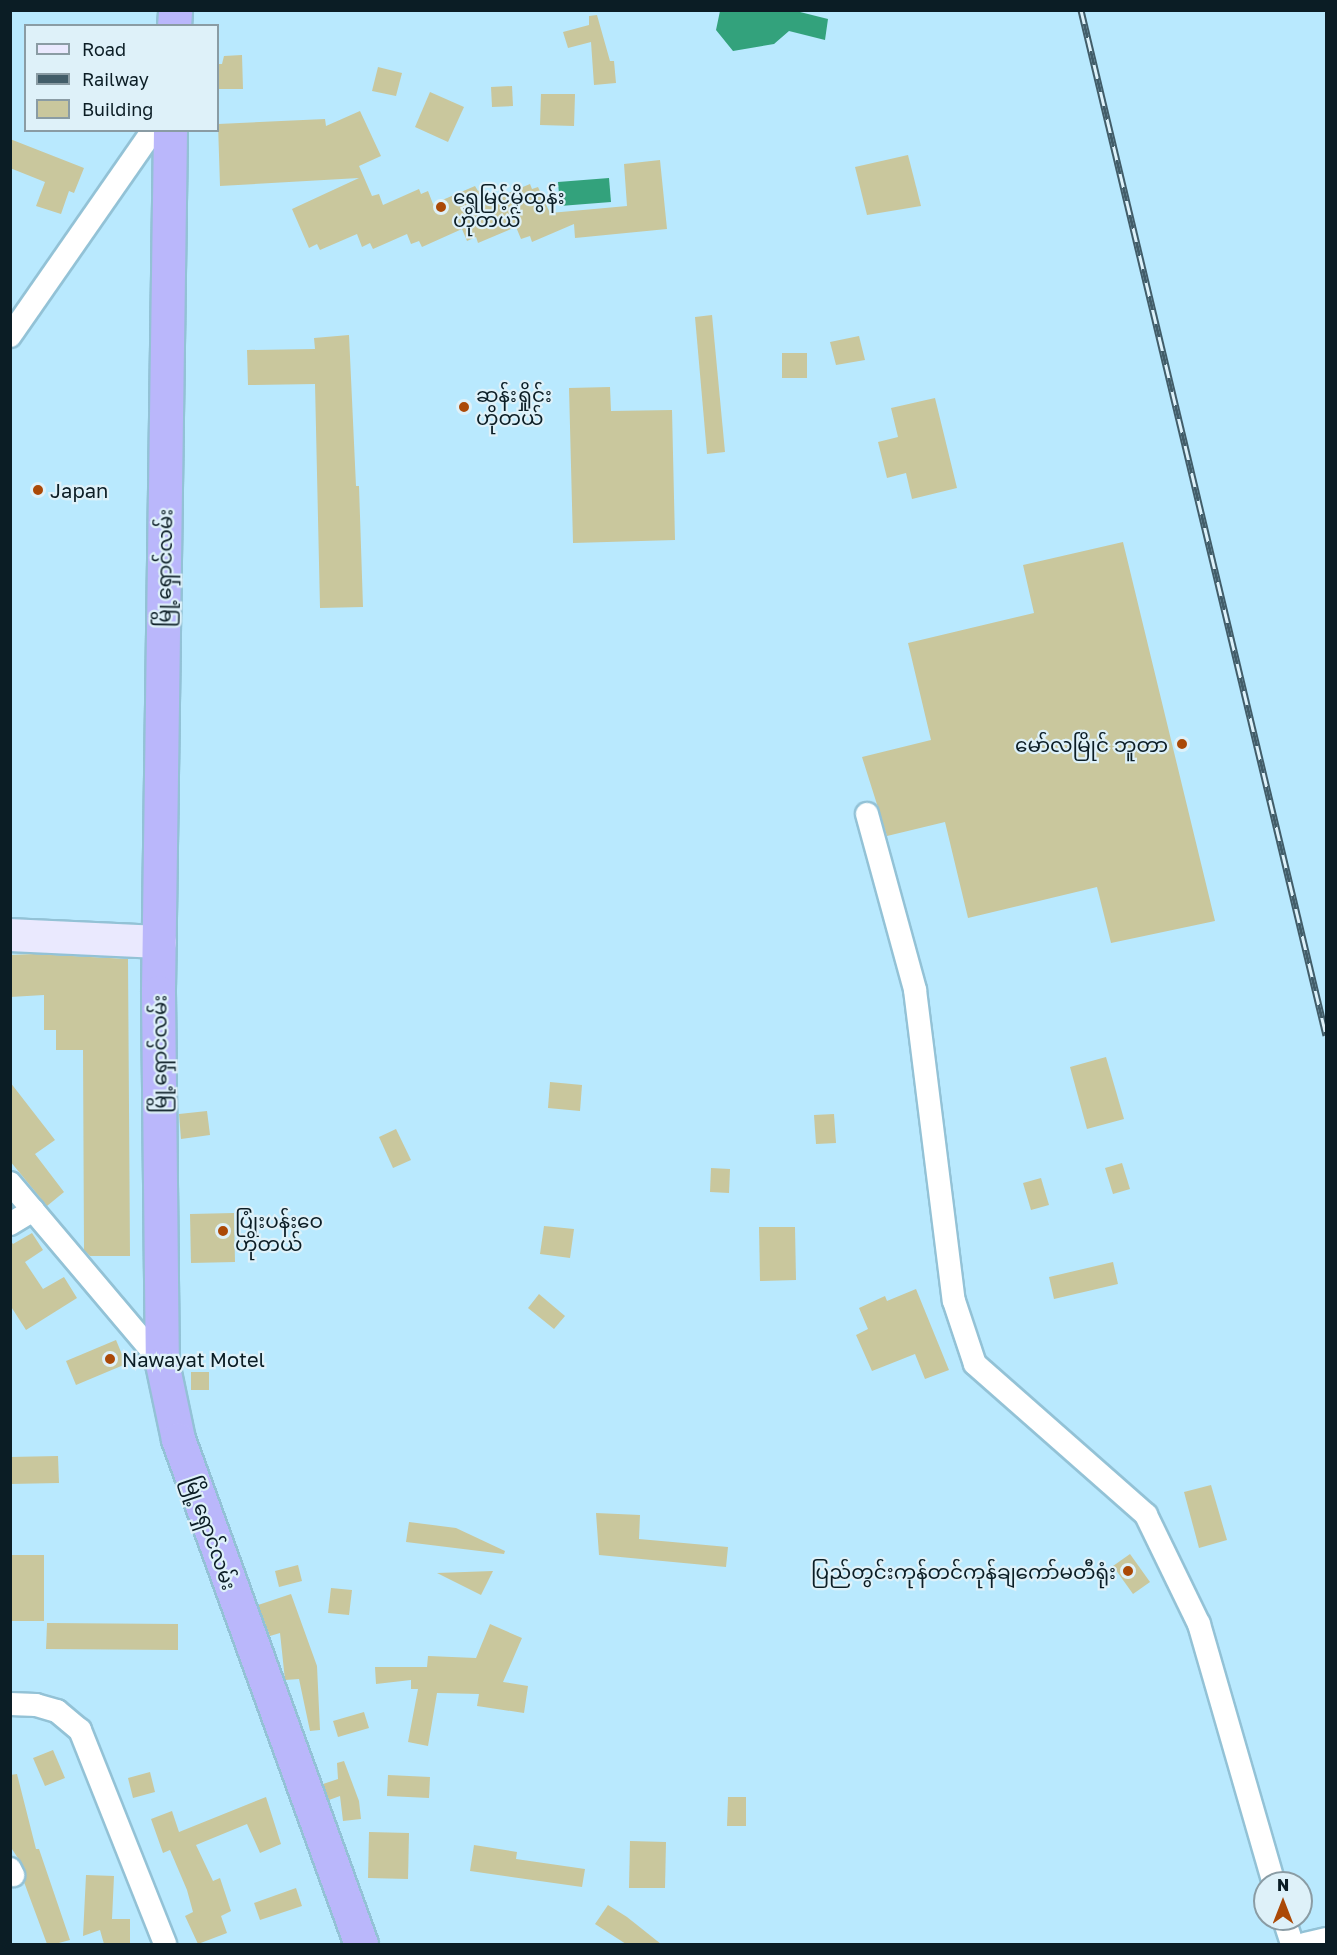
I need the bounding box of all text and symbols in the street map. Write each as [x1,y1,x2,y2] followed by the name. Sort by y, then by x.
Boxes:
[24,24,219,132] legend
[82,38,126,60] text: Road
[82,68,149,90] text: Railway
[82,98,153,120] text: Building
[453,184,565,231] place label: ရွှေမြင့်မိုထွန်း ဟိုတယ်
[434,200,448,214] marker: ရွှေမြင့်မိုထွန်း ဟိုတယ်
[476,383,552,430] place label: ဆန်းရှိုင်း ဟိုတယ်
[457,400,471,414] marker: ဆန်းရှိုင်း ဟိုတယ်
[50,478,108,502] place label: Japan
[31,483,45,497] marker: Japan
[151,509,177,627] street label: မြို့ရှောင်လမ်း
[1015,732,1168,756] place label: မော်လမြိုင် ဘူတာ
[1173,735,1191,753] marker: မော်လမြိုင် ဘူတာ
[147,995,171,1113] street label: မြို့ရှောင်လမ်း
[235,1208,323,1255] place label: ပြုံးပန်းဝေ ဟိုတယ်
[216,1224,230,1238] marker: ပြုံးပန်းဝေ ဟိုတယ်
[122,1347,265,1371] place label: Nawayat Motel
[103,1352,117,1366] marker: Nawayat Motel
[180,1473,242,1593] street label: မြို့ရှောင်လမ်း
[811,1559,1116,1583] place label: ပြည်တွင်းကုန်တင်ကုန်ချကော်မတီရုံး
[1121,1564,1135,1578] marker: ပြည်တွင်းကုန်တင်ကုန်ချကော်မတီရုံး
[1253,1871,1313,1931] north arrow
[1277,1875,1289,1895] text: N

